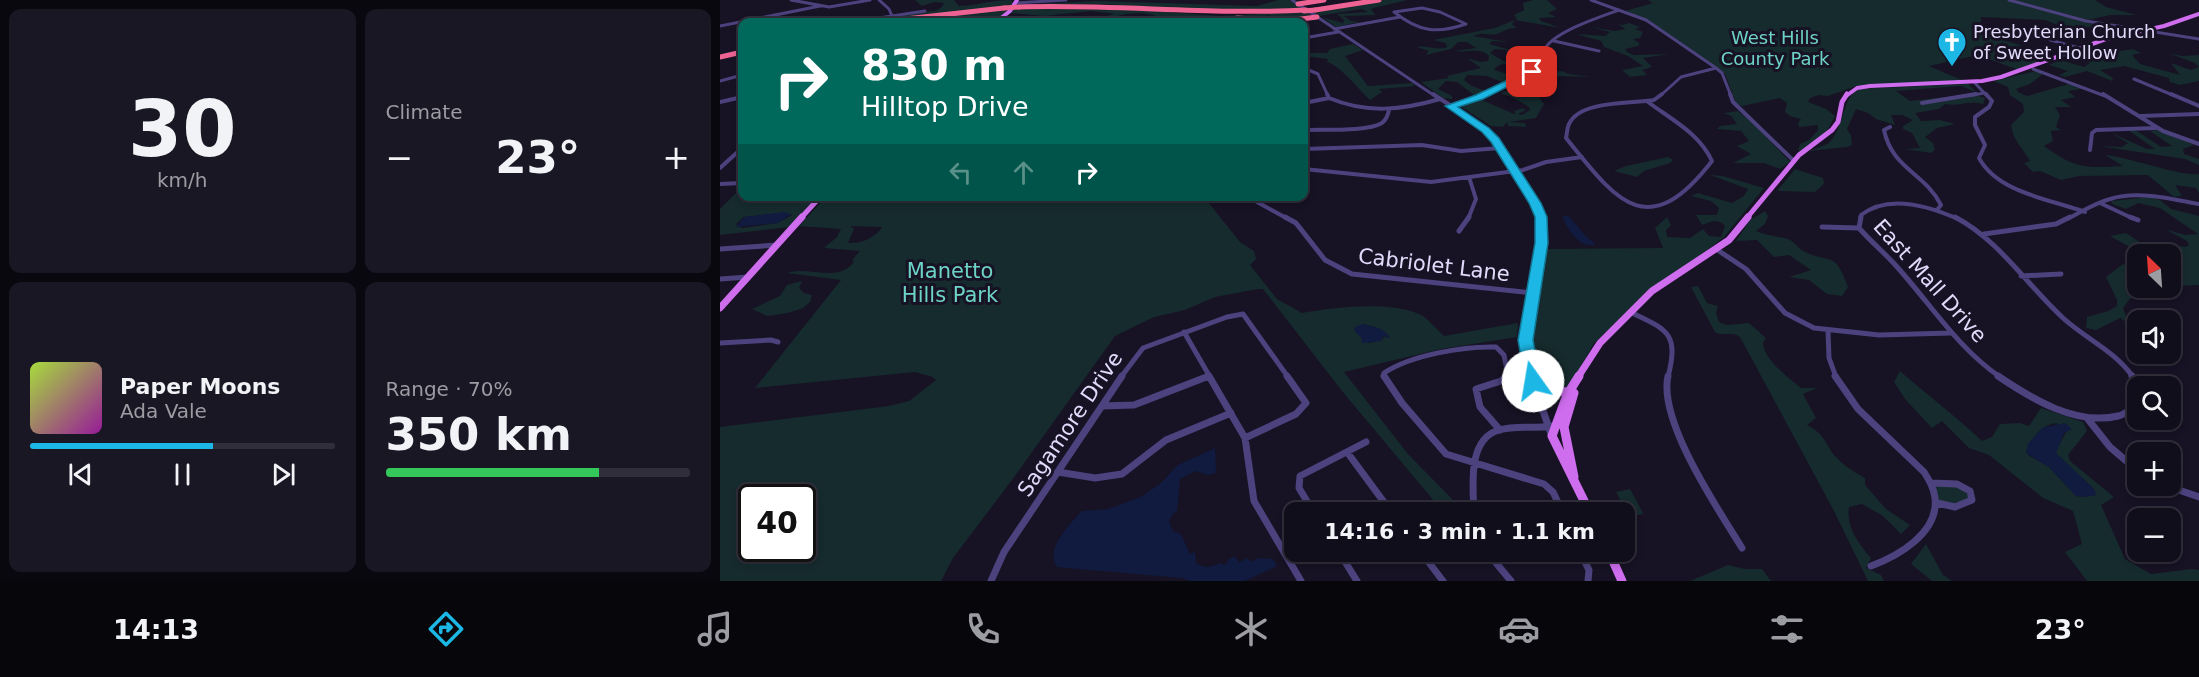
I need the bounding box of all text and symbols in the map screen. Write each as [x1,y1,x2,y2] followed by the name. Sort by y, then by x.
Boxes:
[1973,21,2155,63] place label: Presbyterian Church of Sweet Hollow
[1936,26,1968,68] church icon: Presbyterian Church of Sweet Hollow
[1721,27,1830,69] park label: West Hills County Park
[861,41,1007,90] text: 830 m
[762,42,840,120] icon: right
[1506,46,1557,97] pin
[1515,55,1548,88] icon: arrive
[128,84,237,174] text: 30
[861,91,1029,122] text: Hilltop Drive
[386,100,462,124] text: Climate
[495,131,580,184] text: 23°
[386,138,413,177] text: −
[662,138,690,177] text: +
[944,156,977,189] icon: left
[1007,156,1040,189] icon: ahead
[1070,156,1103,189] icon: right
[157,168,207,192] text: km/h
[1868,215,1992,347] street label: East Mall Drive
[1357,244,1511,286] street label: Cabriolet Lane
[2127,244,2181,298] north arrow
[2127,244,2181,562] map controls
[902,259,999,307] park label: Manetto Hills Park
[2127,310,2181,364] button: sound
[1013,347,1127,501] street label: Sagamore Drive
[1501,349,1565,413] position arrow
[120,374,280,399] text: Paper Moons
[2127,376,2181,430] button: search
[386,377,512,401] text: Range · 70%
[120,399,207,423] text: Ada Vale
[386,408,572,461] text: 350 km
[2127,442,2181,496] button: +
[64,458,97,491] icon: previous
[166,458,199,491] icon: pause
[267,458,300,491] icon: next
[738,484,816,562] speed limit sign: 40
[2127,508,2181,562] button: −
[1324,519,1595,544] text: 14:16 · 3 min · 1.1 km
[425,608,467,650] icon: directions
[694,608,736,650] icon: music
[962,608,1004,650] icon: phone
[1230,608,1272,650] icon: climate
[1498,608,1540,650] icon: car
[1766,608,1808,650] icon: filters
[113,614,199,645] text: 14:13
[2035,614,2086,645] text: 23°

